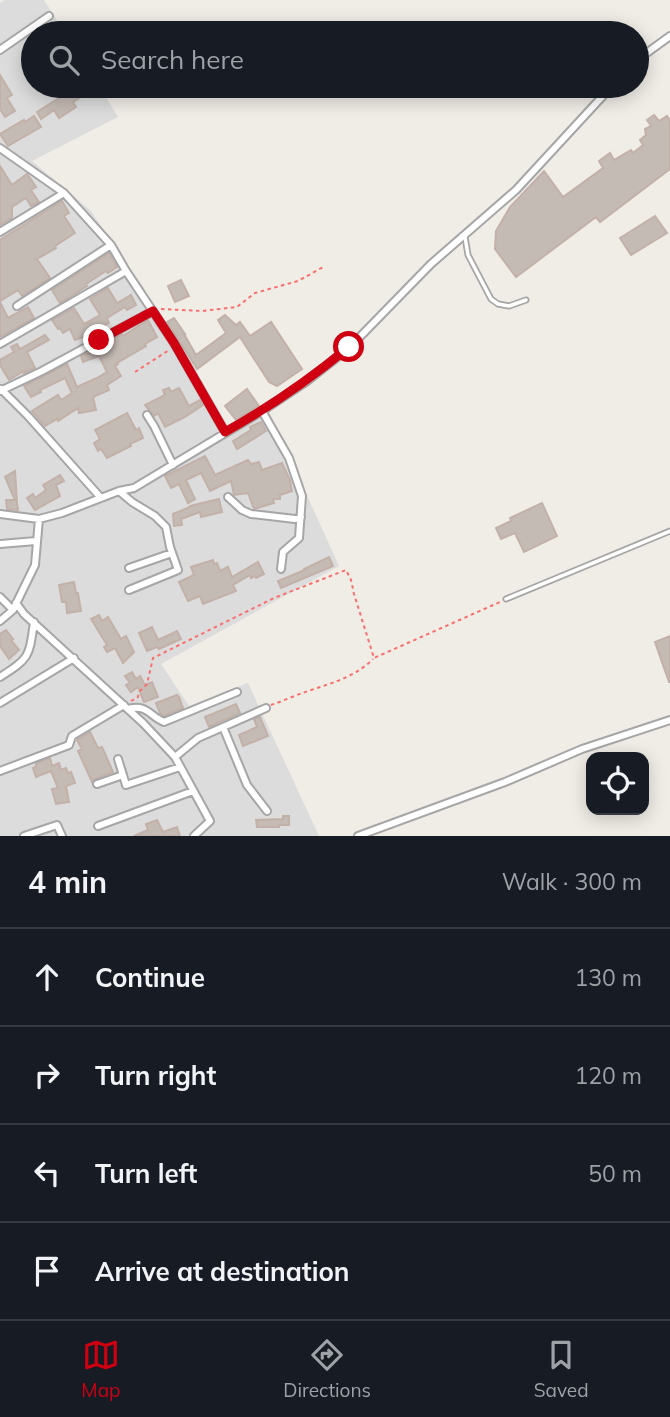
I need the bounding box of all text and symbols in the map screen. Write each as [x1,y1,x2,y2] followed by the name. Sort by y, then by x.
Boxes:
[21,21,649,98] search box
[45,41,83,79] icon: search
[101,43,244,76] text: Search here
[83,324,114,355] route end
[333,331,364,362] route start
[586,752,649,815] map controls
[586,752,649,815] button: locate
[28,863,107,901] text: 4 min
[502,867,642,896] text: Walk · 300 m
[28,958,66,996] icon: ahead
[95,961,205,994] text: Continue
[574,963,642,992] text: 130 m
[28,1056,66,1094] icon: right
[95,1059,216,1092] text: Turn right
[574,1061,642,1090] text: 120 m
[28,1154,66,1192] icon: left
[95,1157,197,1190] text: Turn left
[588,1159,642,1188] text: 50 m
[28,1252,66,1290] icon: arrive
[95,1255,350,1288] text: Arrive at destination
[81,1336,120,1402] tab: Map
[283,1336,371,1402] tab: Directions
[534,1336,589,1402] tab: Saved

